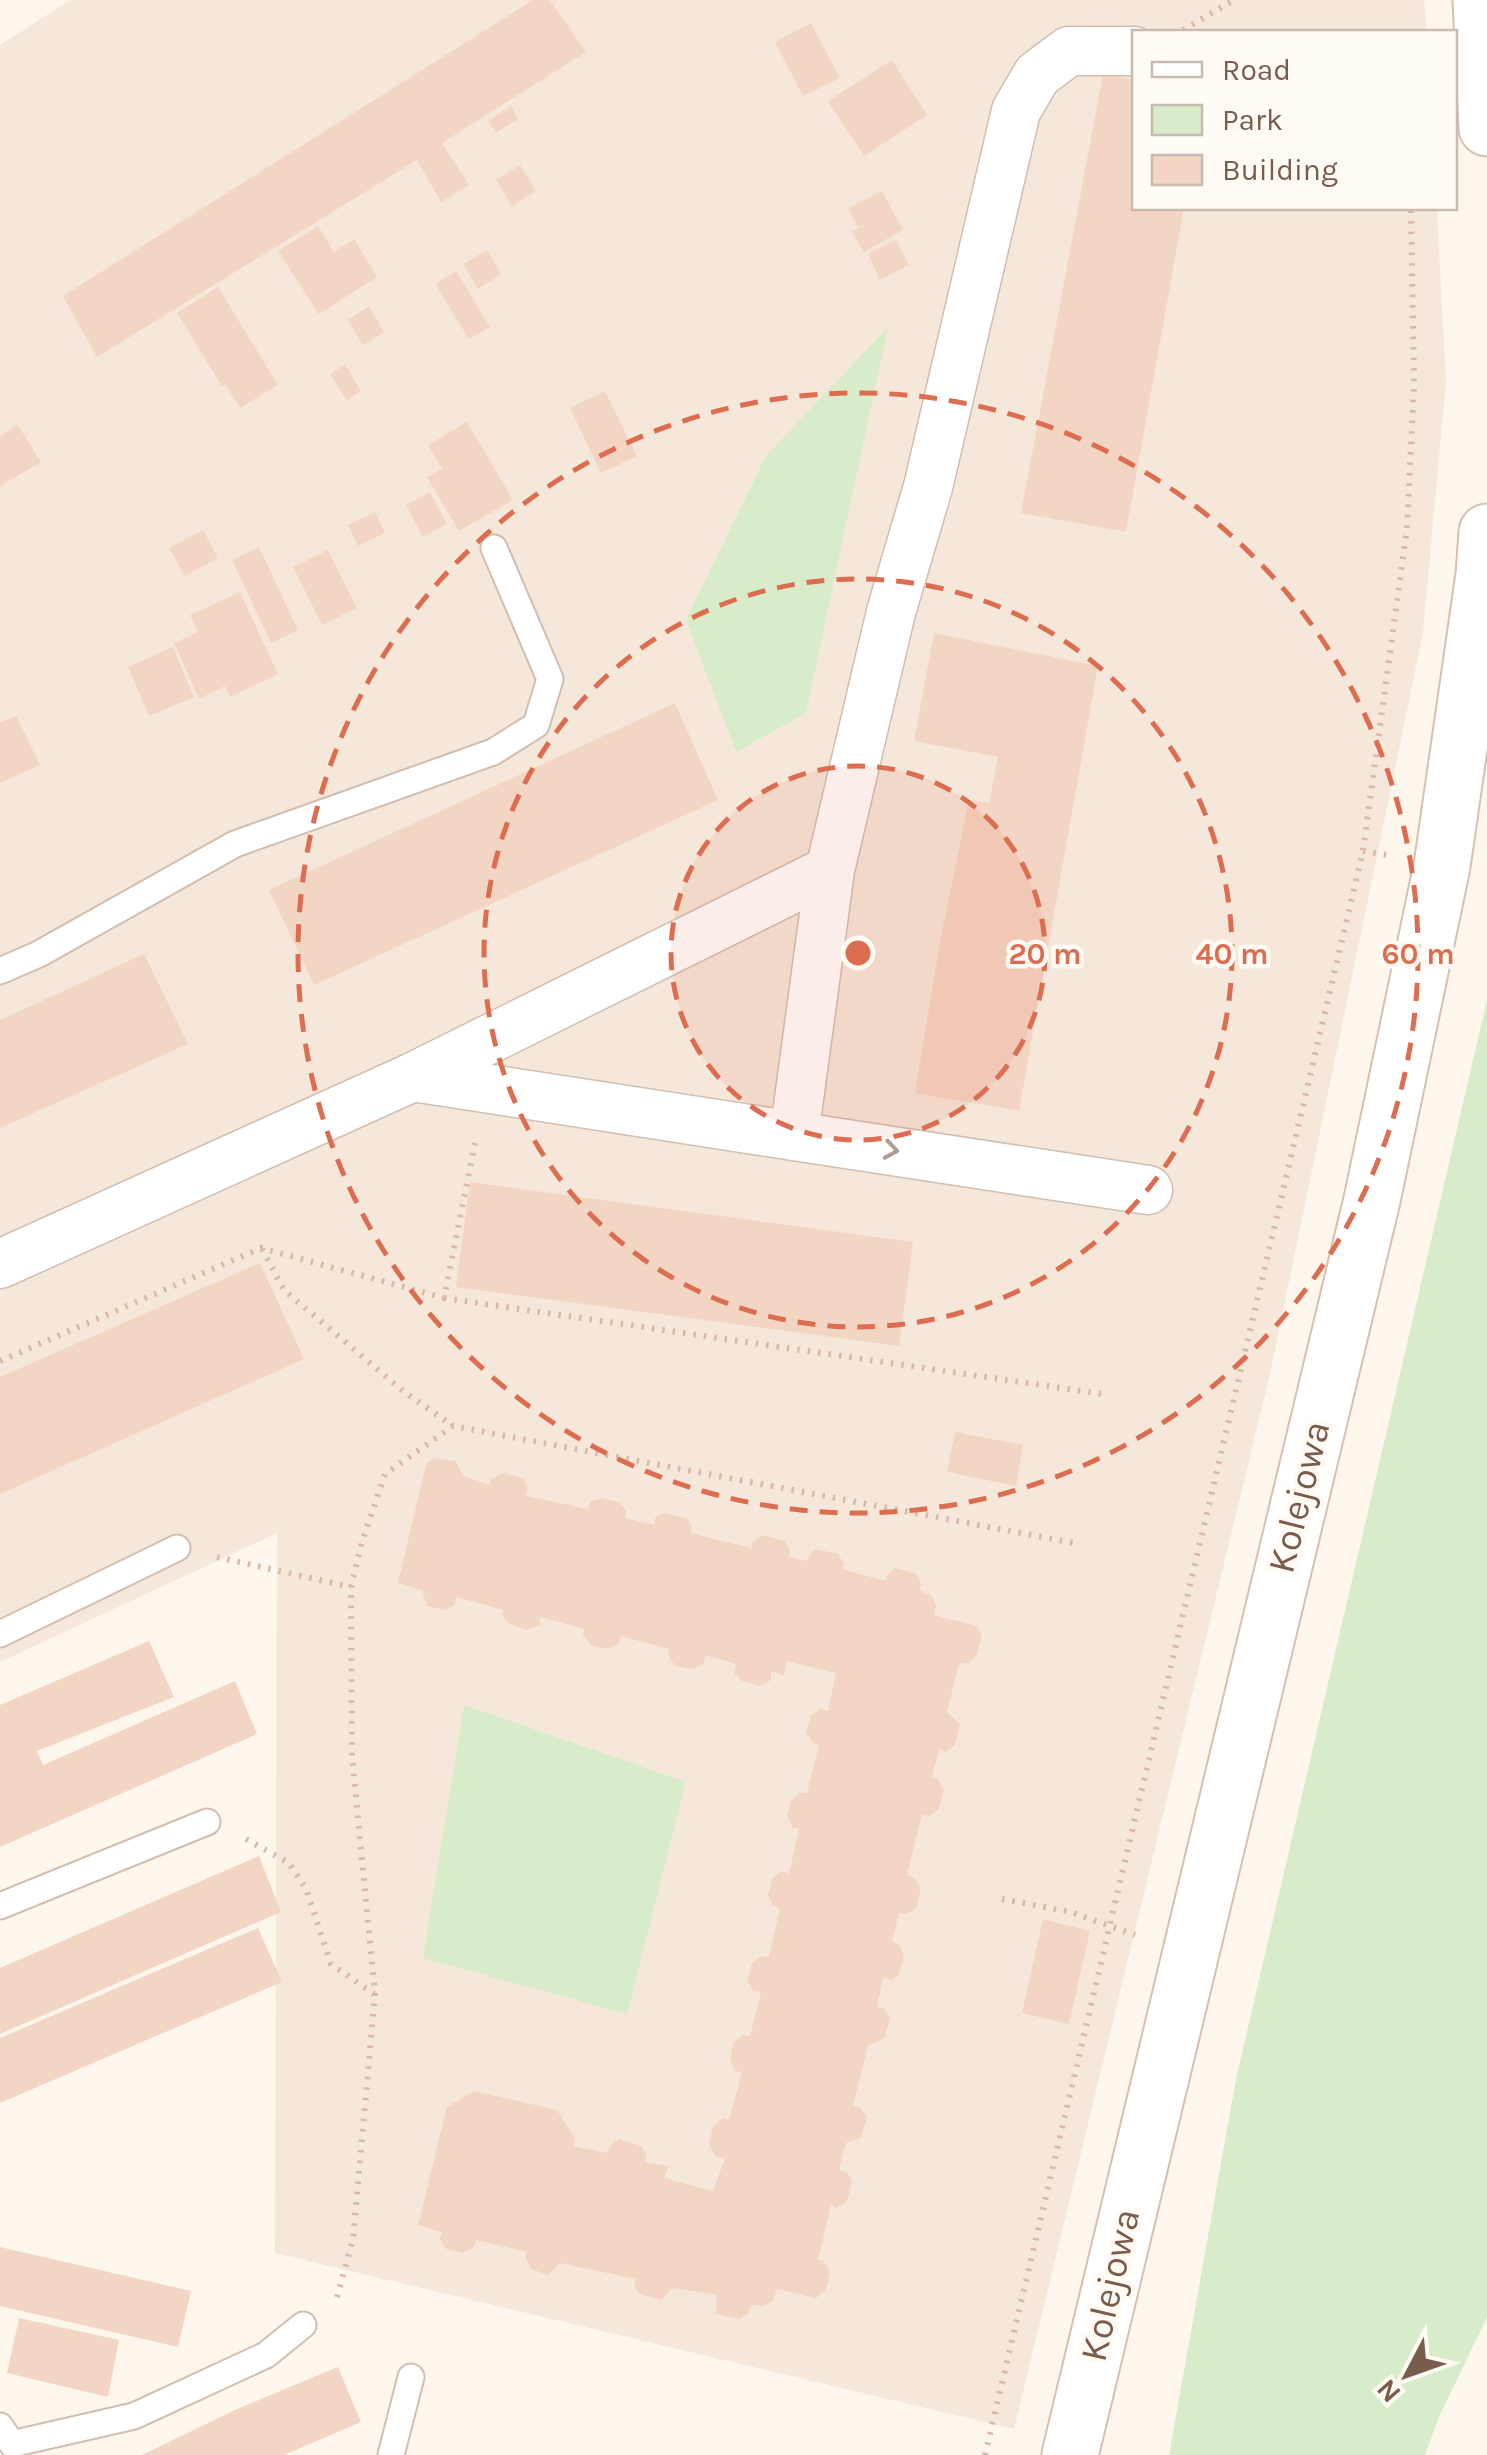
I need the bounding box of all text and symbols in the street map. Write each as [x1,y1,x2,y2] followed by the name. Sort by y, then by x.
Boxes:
[1132,30,1457,210] legend
[1222,52,1291,88] text: Road
[1222,102,1283,138] text: Park
[1222,152,1338,188] text: Building
[840,935,876,971] centre of rings
[1008,936,1082,972] text: 20 m
[1196,936,1268,972] text: 40 m
[1381,936,1455,972] text: 60 m
[882,1139,899,1160] one-way arrow
[1258,1416,1340,1578] street label: Kolejowa
[1071,2204,1149,2366] street label: Kolejowa
[1357,2325,1457,2425] north arrow
[1369,2373,1408,2409] text: N

